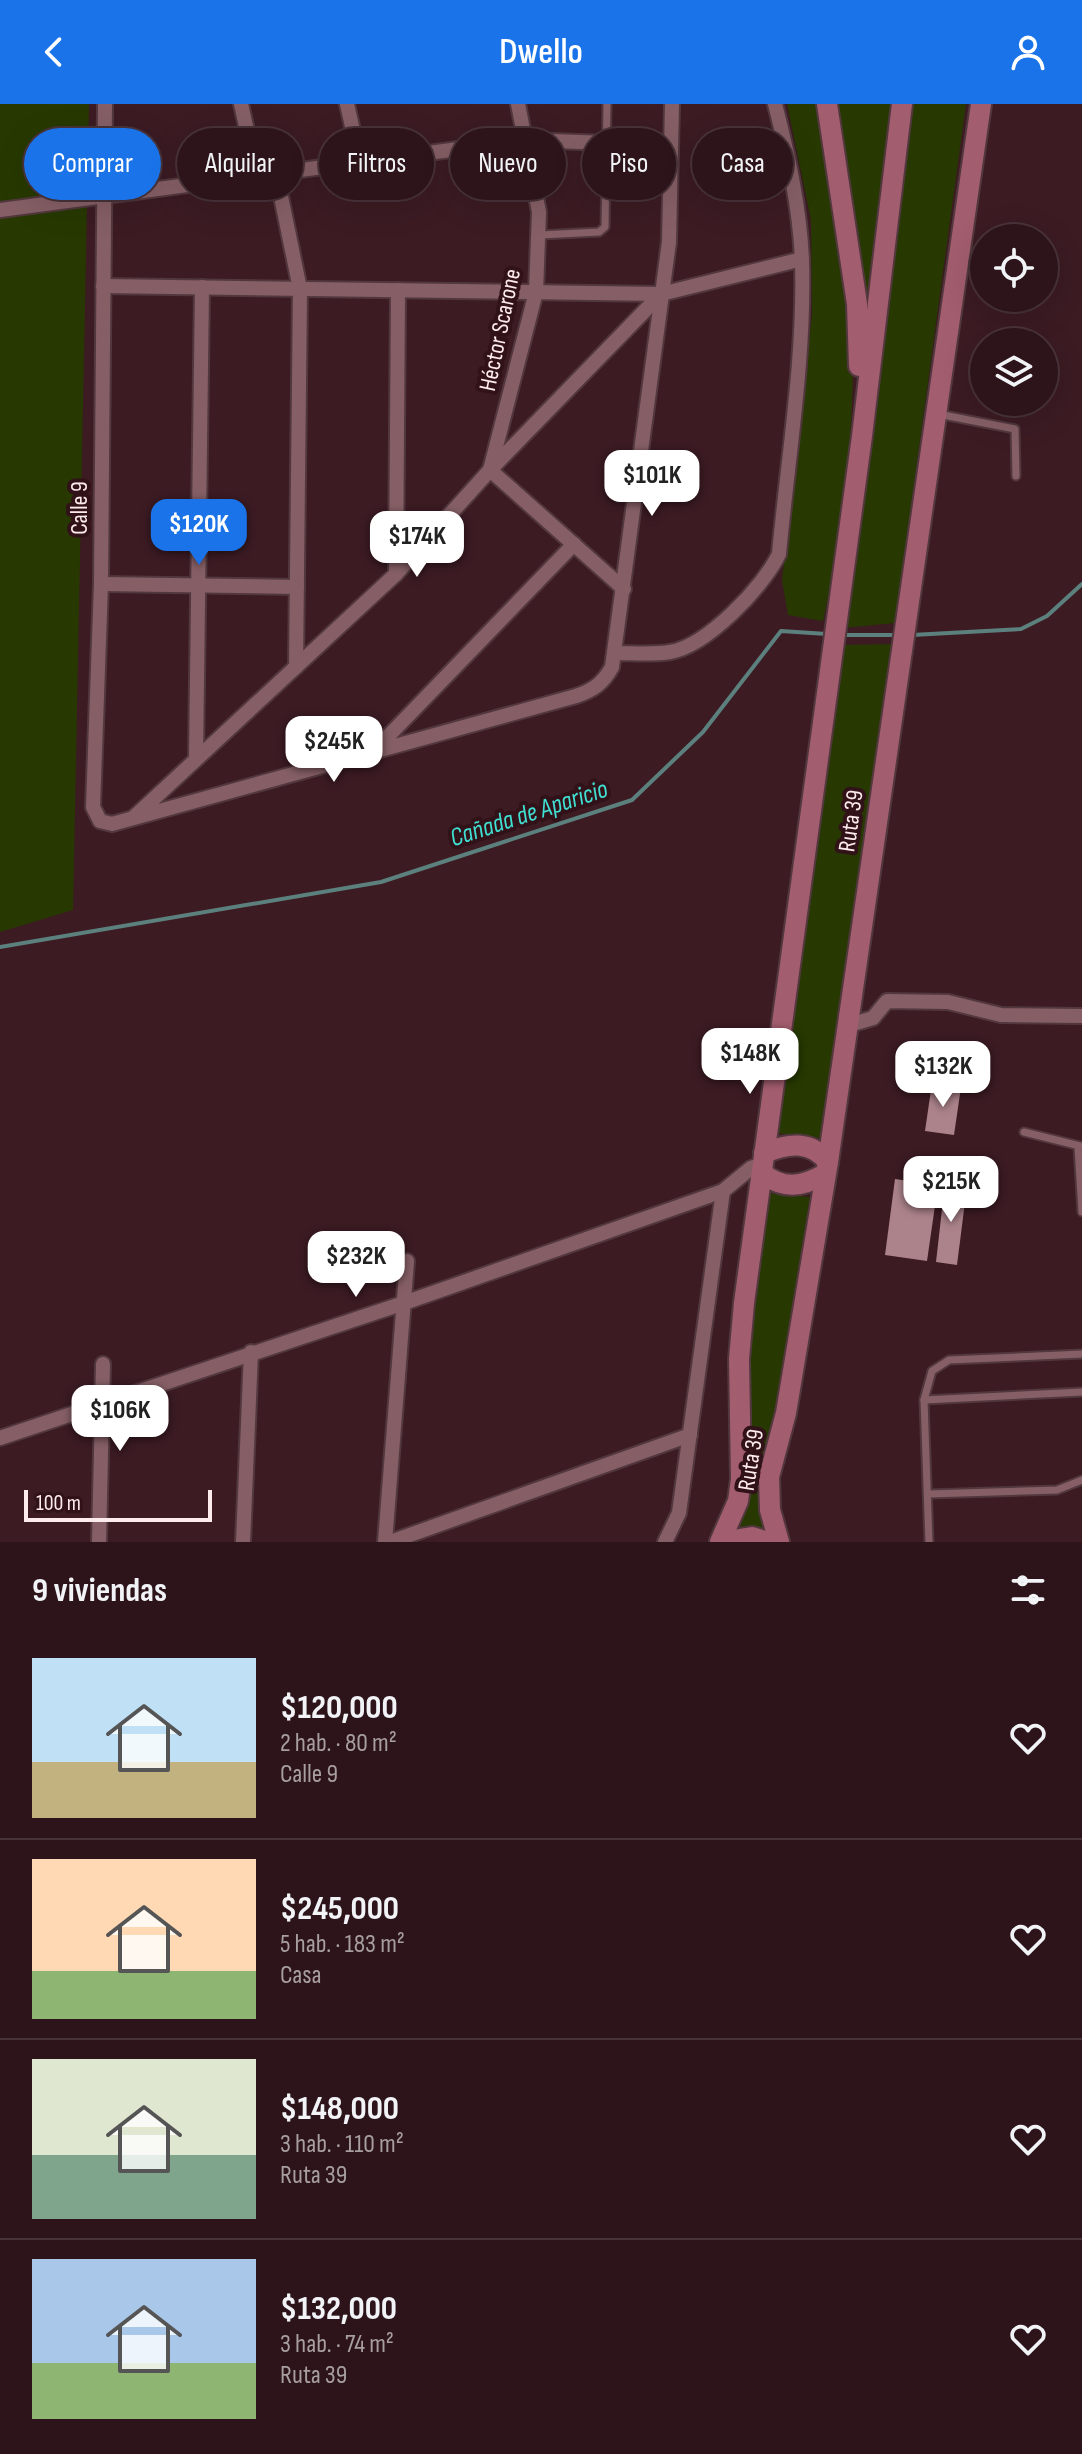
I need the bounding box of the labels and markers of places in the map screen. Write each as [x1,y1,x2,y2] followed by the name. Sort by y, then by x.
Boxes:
[596,450,708,518] pin: $101K
[143,499,255,567] pin: $120K
[361,511,473,579] pin: $174K
[278,716,390,784] pin: $245K
[694,1028,806,1096] pin: $148K
[887,1041,999,1109] pin: $132K
[895,1156,1007,1224] pin: $215K
[300,1231,412,1299] pin: $232K
[64,1385,176,1453] pin: $106K

